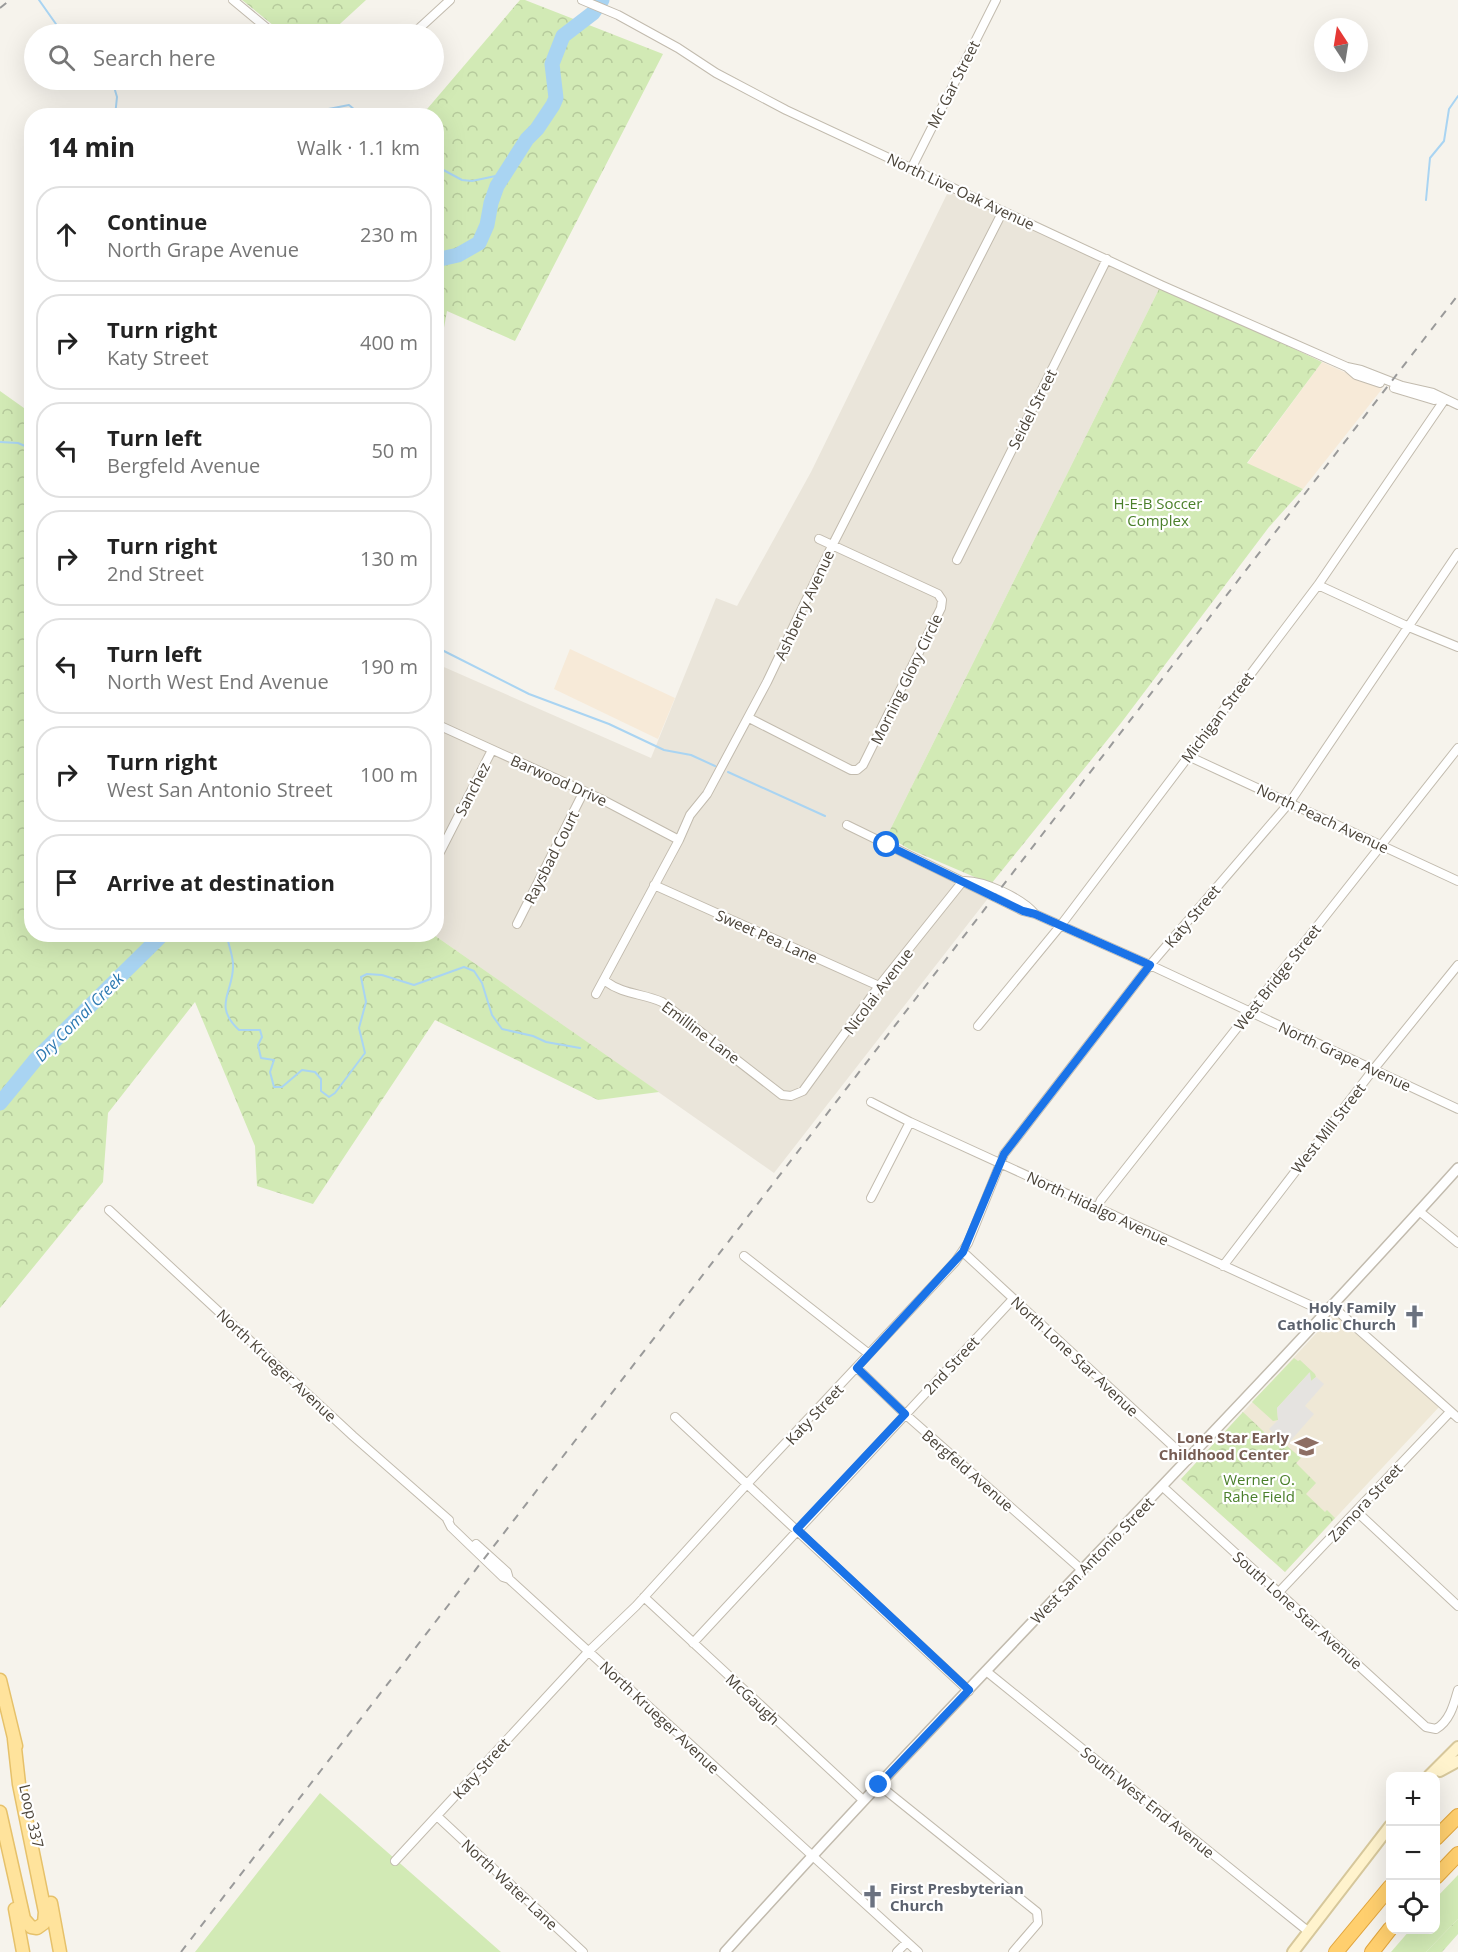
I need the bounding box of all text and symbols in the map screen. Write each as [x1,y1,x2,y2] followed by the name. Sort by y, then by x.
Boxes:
[1314,18,1368,72] north arrow
[24,24,444,90] search box
[922,37,984,131] street label: Mc Gar Street
[45,41,78,74] icon: search
[93,42,216,72] text: Search here
[48,129,135,165] text: 14 min
[297,134,420,161] text: Walk · 1.1 km
[884,148,1038,234] street label: North Live Oak Avenue
[107,206,207,236] text: Continue
[50,218,83,251] icon: ahead
[360,221,418,248] text: 230 m
[107,236,299,263] text: North Grape Avenue
[107,314,218,344] text: Turn right
[50,326,83,359] icon: right
[360,329,418,356] text: 400 m
[107,344,209,371] text: Katy Street
[1003,365,1061,453] street label: Seidel Street
[107,422,202,452] text: Turn left
[50,434,83,467] icon: left
[371,437,418,464] text: 50 m
[107,452,260,479] text: Bergfeld Avenue
[1114,493,1202,530] park label: H-E-B Soccer Complex
[107,530,218,560] text: Turn right
[50,542,83,575] icon: right
[360,545,418,572] text: 130 m
[770,547,838,663] street label: Ashberry Avenue
[107,560,204,587] text: 2nd Street
[866,610,946,748] street label: Morning Glory Circle
[107,638,202,668] text: Turn left
[50,650,83,683] icon: left
[360,653,418,680] text: 190 m
[1176,667,1258,767] street label: Michigan Street
[107,668,329,695] text: North West End Avenue
[107,746,218,776] text: Turn right
[508,750,610,810] street label: Barwood Drive
[50,758,83,791] icon: right
[450,759,494,819] street label: Sanchez
[360,761,418,788] text: 100 m
[107,776,333,803] text: West San Antonio Street
[1254,779,1392,857] street label: North Peach Avenue
[519,807,583,907] street label: Raysbad Court
[873,831,899,857] route start
[50,866,83,899] icon: arrive
[107,867,335,897] text: Arrive at destination
[1160,880,1224,952] street label: Katy Street
[713,905,821,967] street label: Sweet Pea Lane
[1229,920,1325,1034] street label: West Bridge Street
[839,944,917,1038] street label: Nicolai Avenue
[30,967,129,1066] water label: Dry Comal Creek
[658,996,744,1068] street label: Emilline Lane
[1276,1017,1414,1095] street label: North Grape Avenue
[1286,1079,1370,1177] street label: West Mill Street
[1024,1166,1172,1250] street label: North Hidalgo Avenue
[1007,1292,1143,1420] street label: North Lone Star Avenue
[1277,1297,1396,1334] place label: Holy Family Catholic Church
[1401,1303,1427,1329] church icon: Holy Family Catholic Church
[213,1304,341,1426] street label: North Krueger Avenue
[919,1332,983,1398] street label: 2nd Street
[781,1379,847,1449] street label: Katy Street
[918,1425,1018,1515] street label: Bergfeld Avenue
[1159,1427,1289,1464] place label: Lone Star Early Childhood Center
[1294,1433,1320,1459] school or university icon: Lone Star Early Childhood Center
[1324,1459,1406,1545] street label: Zamora Street
[1223,1469,1295,1506] park label: Werner O. Rahe Field
[1026,1492,1158,1628] street label: West San Antonio Street
[1229,1547,1367,1673] street label: South Lone Star Avenue
[596,1656,724,1778] street label: North Krueger Avenue
[722,1669,784,1729] street label: McGaugh
[448,1733,514,1803] street label: Katy Street
[1077,1742,1219,1862] street label: South West End Avenue
[865,1771,891,1797] route end
[1386,1772,1440,1934] map controls
[1386,1772,1440,1826] button: +
[15,1782,49,1850] street label: Loop 337
[1386,1826,1440,1880] button: −
[458,1834,562,1934] street label: North Water Lane
[890,1878,1024,1915] place label: First Presbyterian Church
[1386,1880,1440,1934] button: locate
[859,1884,885,1910] church icon: First Presbyterian Church

